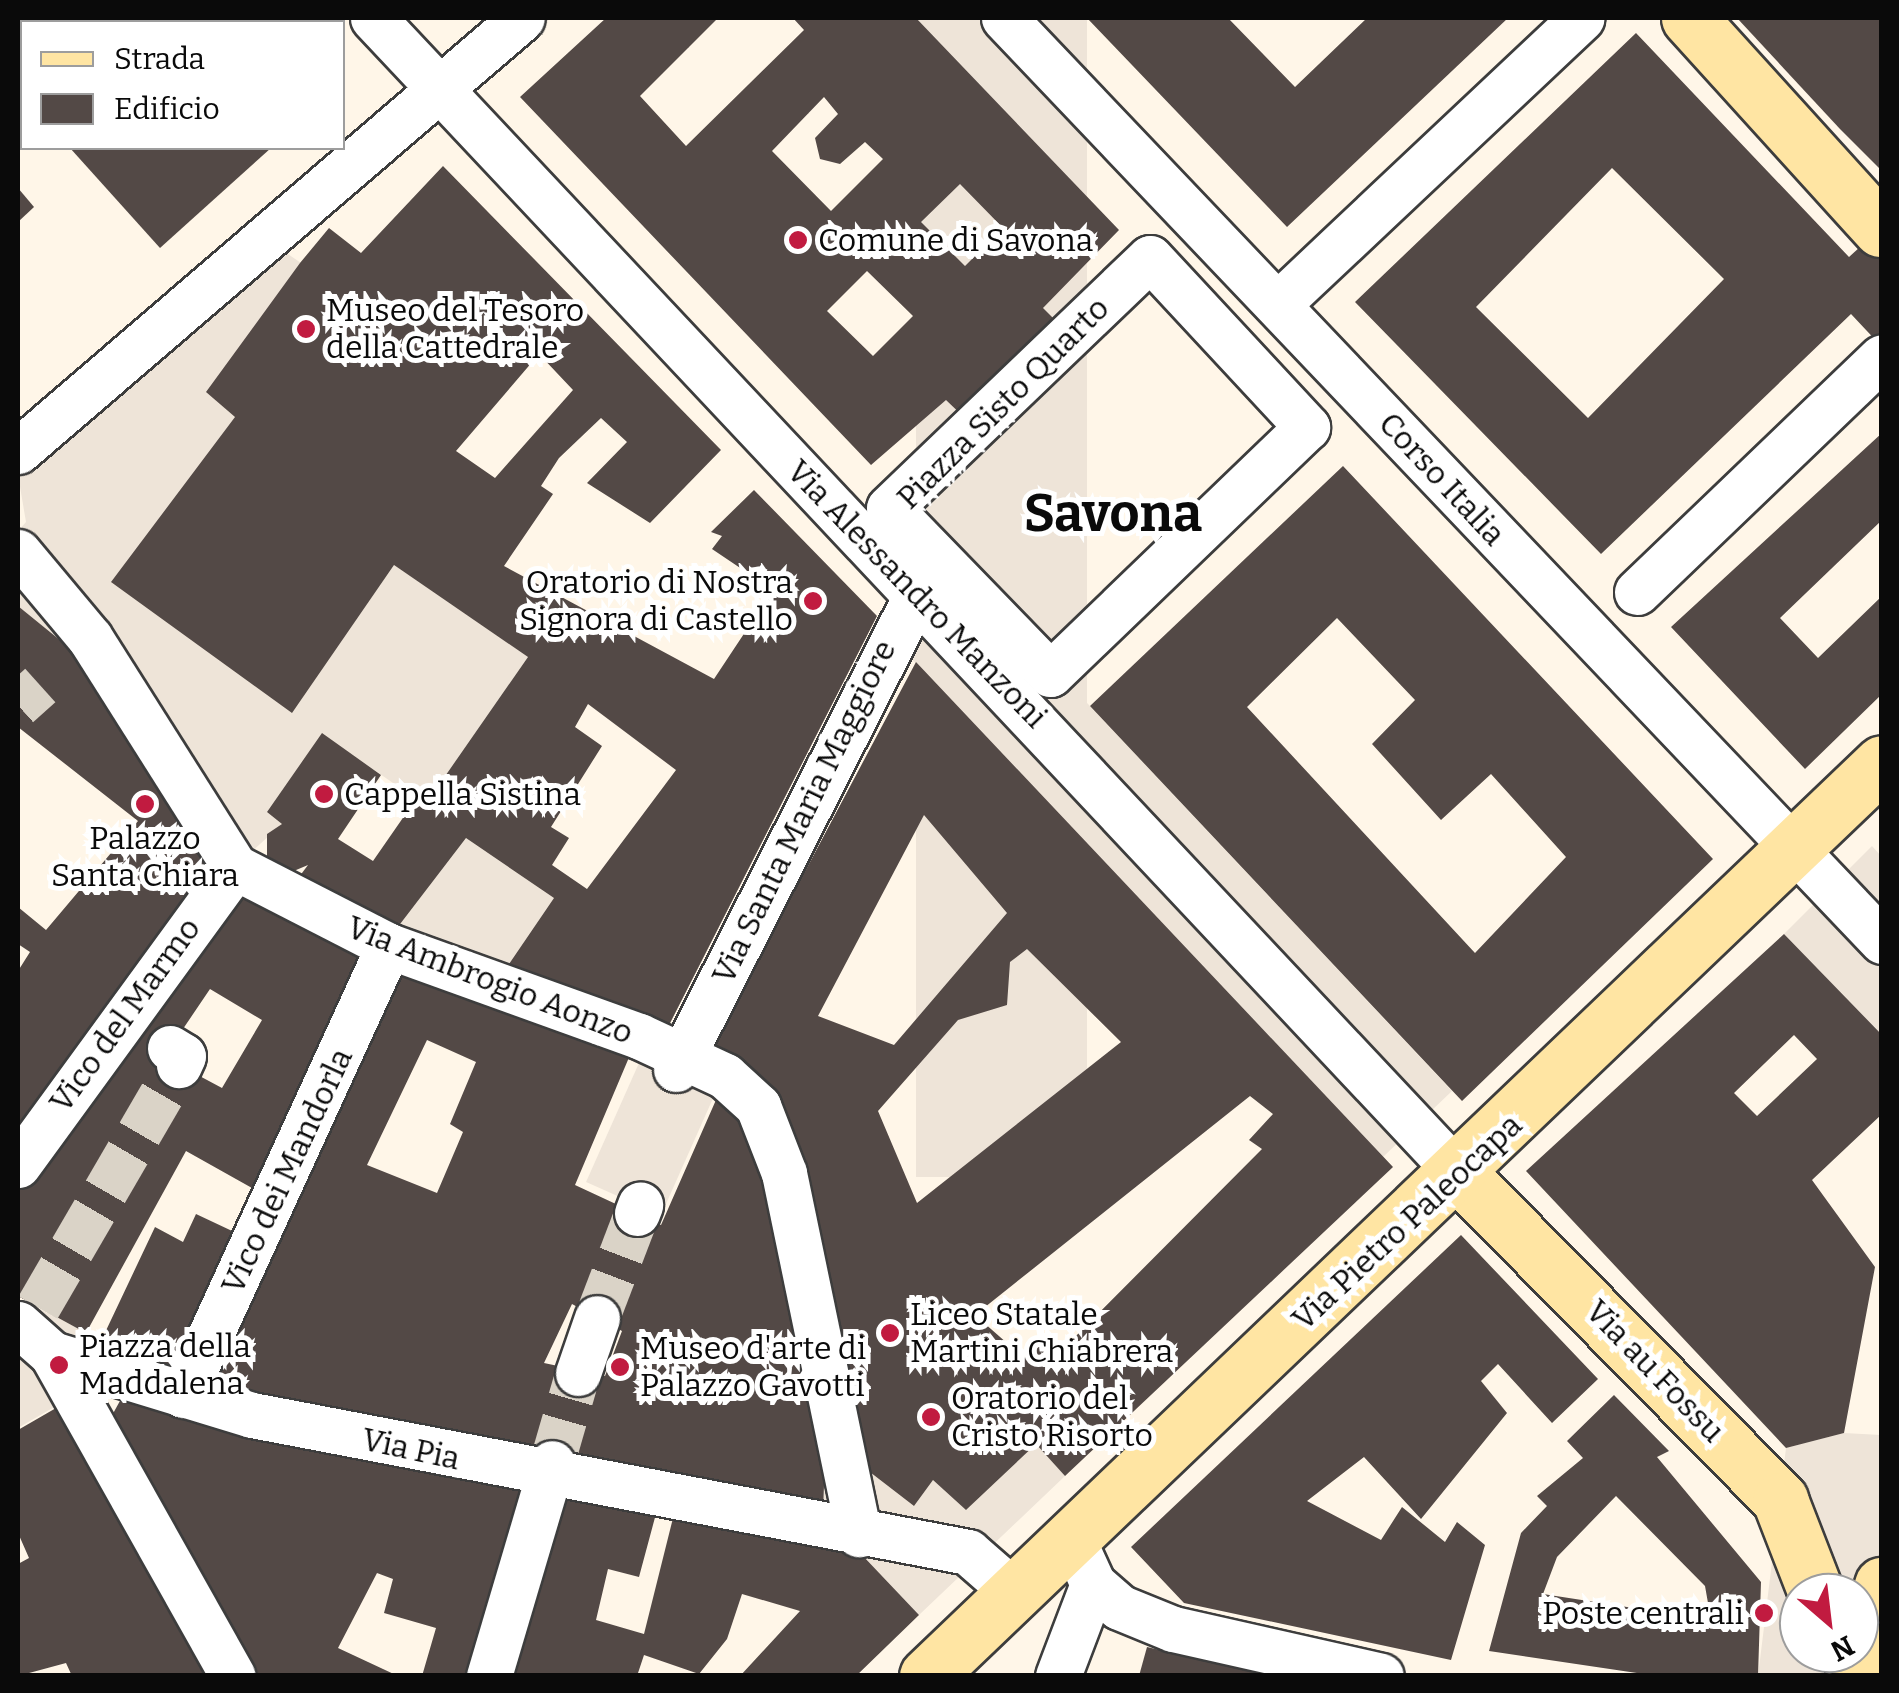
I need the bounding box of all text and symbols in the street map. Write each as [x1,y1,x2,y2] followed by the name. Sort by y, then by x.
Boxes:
[20,20,345,150] legend
[114,41,205,77] text: Strada
[114,91,220,127] text: Edificio
[818,221,1093,259] place label: Comune di Savona
[787,229,809,251] marker: Comune di Savona
[889,289,1117,517] street label: Piazza Sisto Quarto
[326,292,584,367] place label: Museo del Tesoro della Cattedrale
[295,318,317,340] marker: Museo del Tesoro della Cattedrale
[1371,405,1513,553] street label: Corso Italia
[779,452,1055,736] street label: Via Alessandro Manzoni
[1024,483,1202,545] district label: Savona
[519,564,793,639] place label: Oratorio di Nostra Signora di Castello
[802,590,824,612] marker: Oratorio di Nostra Signora di Castello
[704,634,904,990] street label: Via Santa Maria Maggiore
[344,775,581,813] place label: Cappella Sistina
[313,783,335,805] marker: Cappella Sistina
[134,793,156,815] marker: Palazzo Santa Chiara
[51,820,239,895] place label: Palazzo Santa Chiara
[342,908,638,1052] street label: Via Ambrogio Aonzo
[42,910,208,1120] street label: Vico del Marmo
[213,1042,361,1300] street label: Vico dei Mandorla
[1284,1106,1530,1338] street label: Via Pietro Paleocapa
[1578,1292,1732,1450] street label: Via au Fossu
[910,1296,1173,1371] place label: Liceo Statale Martini Chiabrera
[879,1322,901,1344] marker: Liceo Statale Martini Chiabrera
[79,1328,251,1403] place label: Piazza della Maddalena
[640,1330,866,1405] place label: Museo d'arte di Palazzo Gavotti
[48,1354,70,1376] marker: Piazza della Maddalena
[609,1356,631,1378] marker: Museo d'arte di Palazzo Gavotti
[951,1380,1153,1455] place label: Oratorio del Cristo Risorto
[920,1406,942,1428] marker: Oratorio del Cristo Risorto
[359,1420,463,1478] street label: Via Pia
[1779,1573,1879,1673] north arrow
[1542,1594,1744,1632] place label: Poste centrali
[1753,1602,1775,1624] marker: Poste centrali
[1825,1629,1860,1668] text: N

